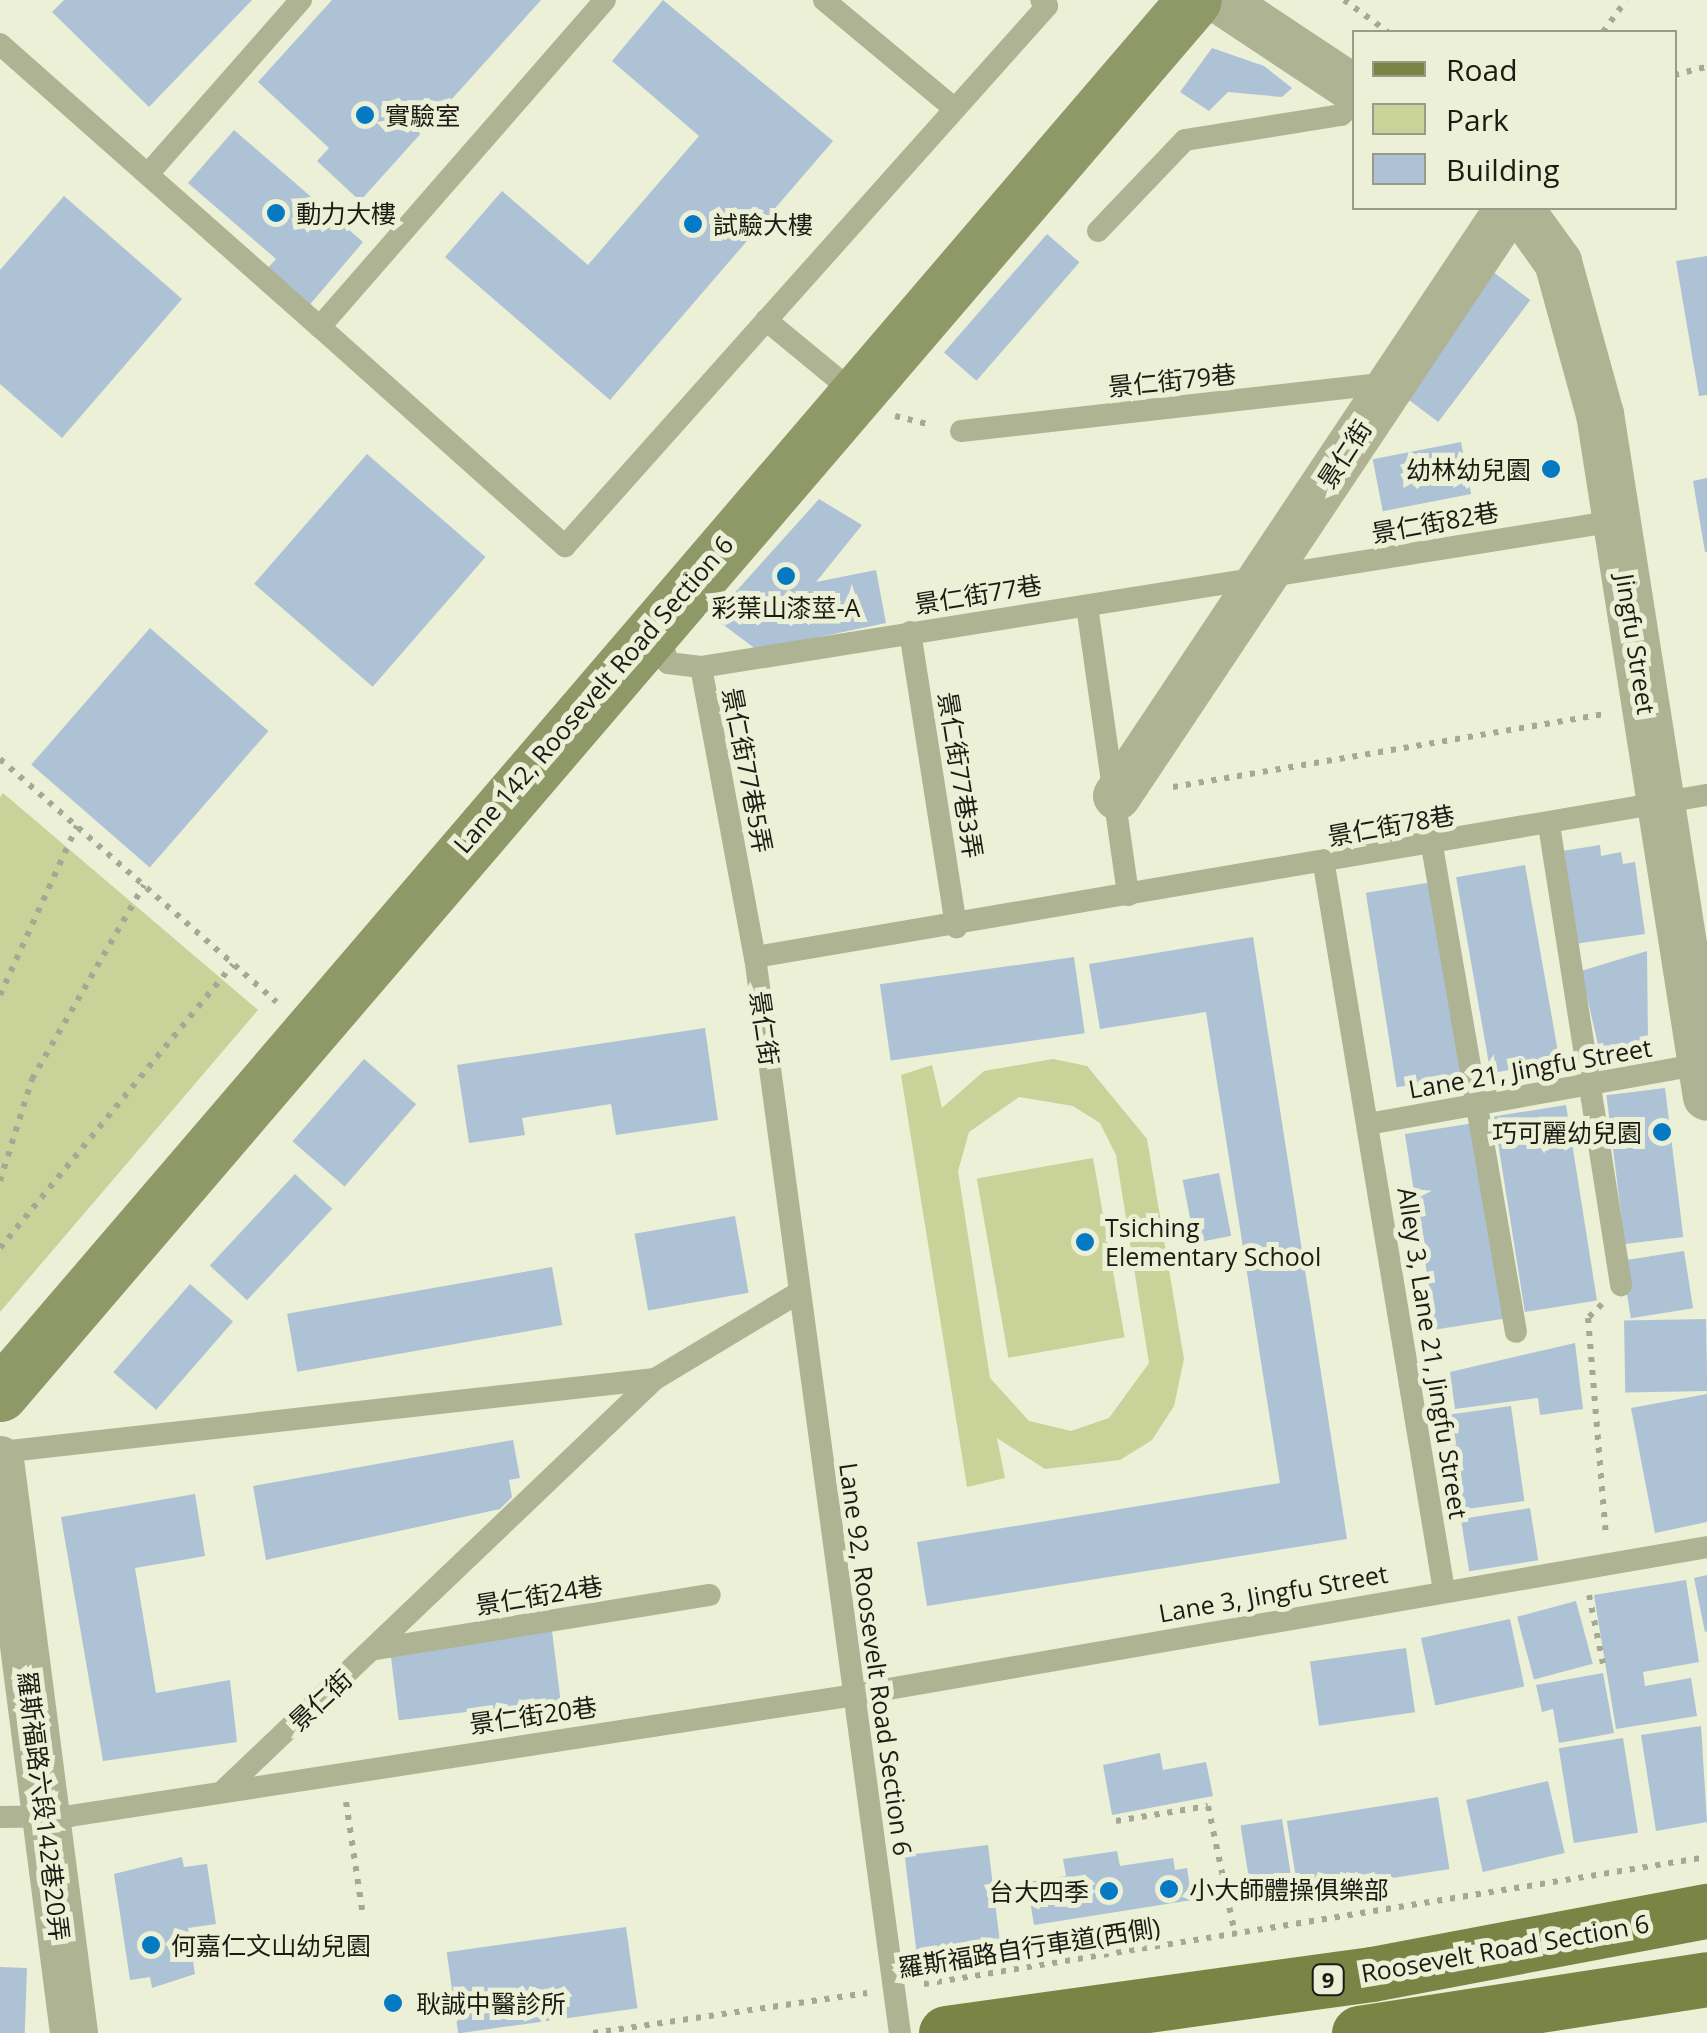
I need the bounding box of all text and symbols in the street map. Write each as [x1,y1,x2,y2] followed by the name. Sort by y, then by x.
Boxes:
[1352,30,1677,210] legend
[1446,49,1518,90] text: Road
[1446,99,1509,140] text: Park
[385,100,460,130] place label: 實驗室
[354,104,376,126] marker: 實驗室
[1446,149,1560,190] text: Building
[296,198,396,228] place label: 動力大樓
[265,202,287,224] marker: 動力大樓
[713,209,813,239] place label: 試驗大樓
[682,213,704,235] marker: 試驗大樓
[1106,358,1238,402] street label: 景仁街79巷
[1311,414,1377,494] street label: 景仁街
[1406,454,1531,484] place label: 幼林幼兒園
[1540,458,1562,480] marker: 幼林幼兒園
[1369,496,1501,548] street label: 景仁街82巷
[447,529,739,859] street label: Lane 142, Roosevelt Road Section 6
[775,565,797,587] marker: 彩葉山漆莖-A
[912,569,1044,619] street label: 景仁街77巷
[1610,572,1662,716] street label: Jingfu Street
[712,592,860,622] place label: 彩葉山漆莖-A
[717,685,779,855] street label: 景仁街77巷5弄
[933,690,989,860] street label: 景仁街77巷3弄
[1325,799,1457,851] street label: 景仁街78巷
[745,989,785,1067] street label: 景仁街
[1406,1032,1654,1104] street label: Lane 21, Jingfu Street
[1492,1117,1642,1147] place label: 巧可麗幼兒園
[1651,1121,1673,1143] marker: 巧可麗幼兒園
[1392,1185,1474,1521] street label: Alley 3, Lane 21, Jingfu Street
[1105,1213,1321,1272] place label: Tsiching Elementary School
[1074,1231,1096,1253] marker: Tsiching Elementary School
[834,1461,918,1857] street label: Lane 92, Roosevelt Road Section 6
[1156,1558,1390,1628] street label: Lane 3, Jingfu Street
[473,1570,605,1620] street label: 景仁街24巷
[282,1663,358,1737] street label: 景仁街
[13,1669,75,1943] street label: 羅斯福路六段142巷20弄
[467,1691,599,1739] street label: 景仁街20巷
[1189,1874,1389,1904] place label: 小大師體操俱樂部
[989,1876,1089,1906] place label: 台大四季
[1158,1878,1180,1900] marker: 小大師體操俱樂部
[1098,1880,1120,1902] marker: 台大四季
[1359,1908,1651,1988] street label: Roosevelt Road Section 6
[896,1911,1162,1983] street label: 羅斯福路自行車道(西側)
[171,1930,371,1960] place label: 何嘉仁文山幼兒園
[140,1934,162,1956] marker: 何嘉仁文山幼兒園
[1310,1963,1346,1997] road number: 9
[416,1988,566,2018] place label: 耿誠中醫診所
[380,1990,406,2016] marker: 耿誠中醫診所

